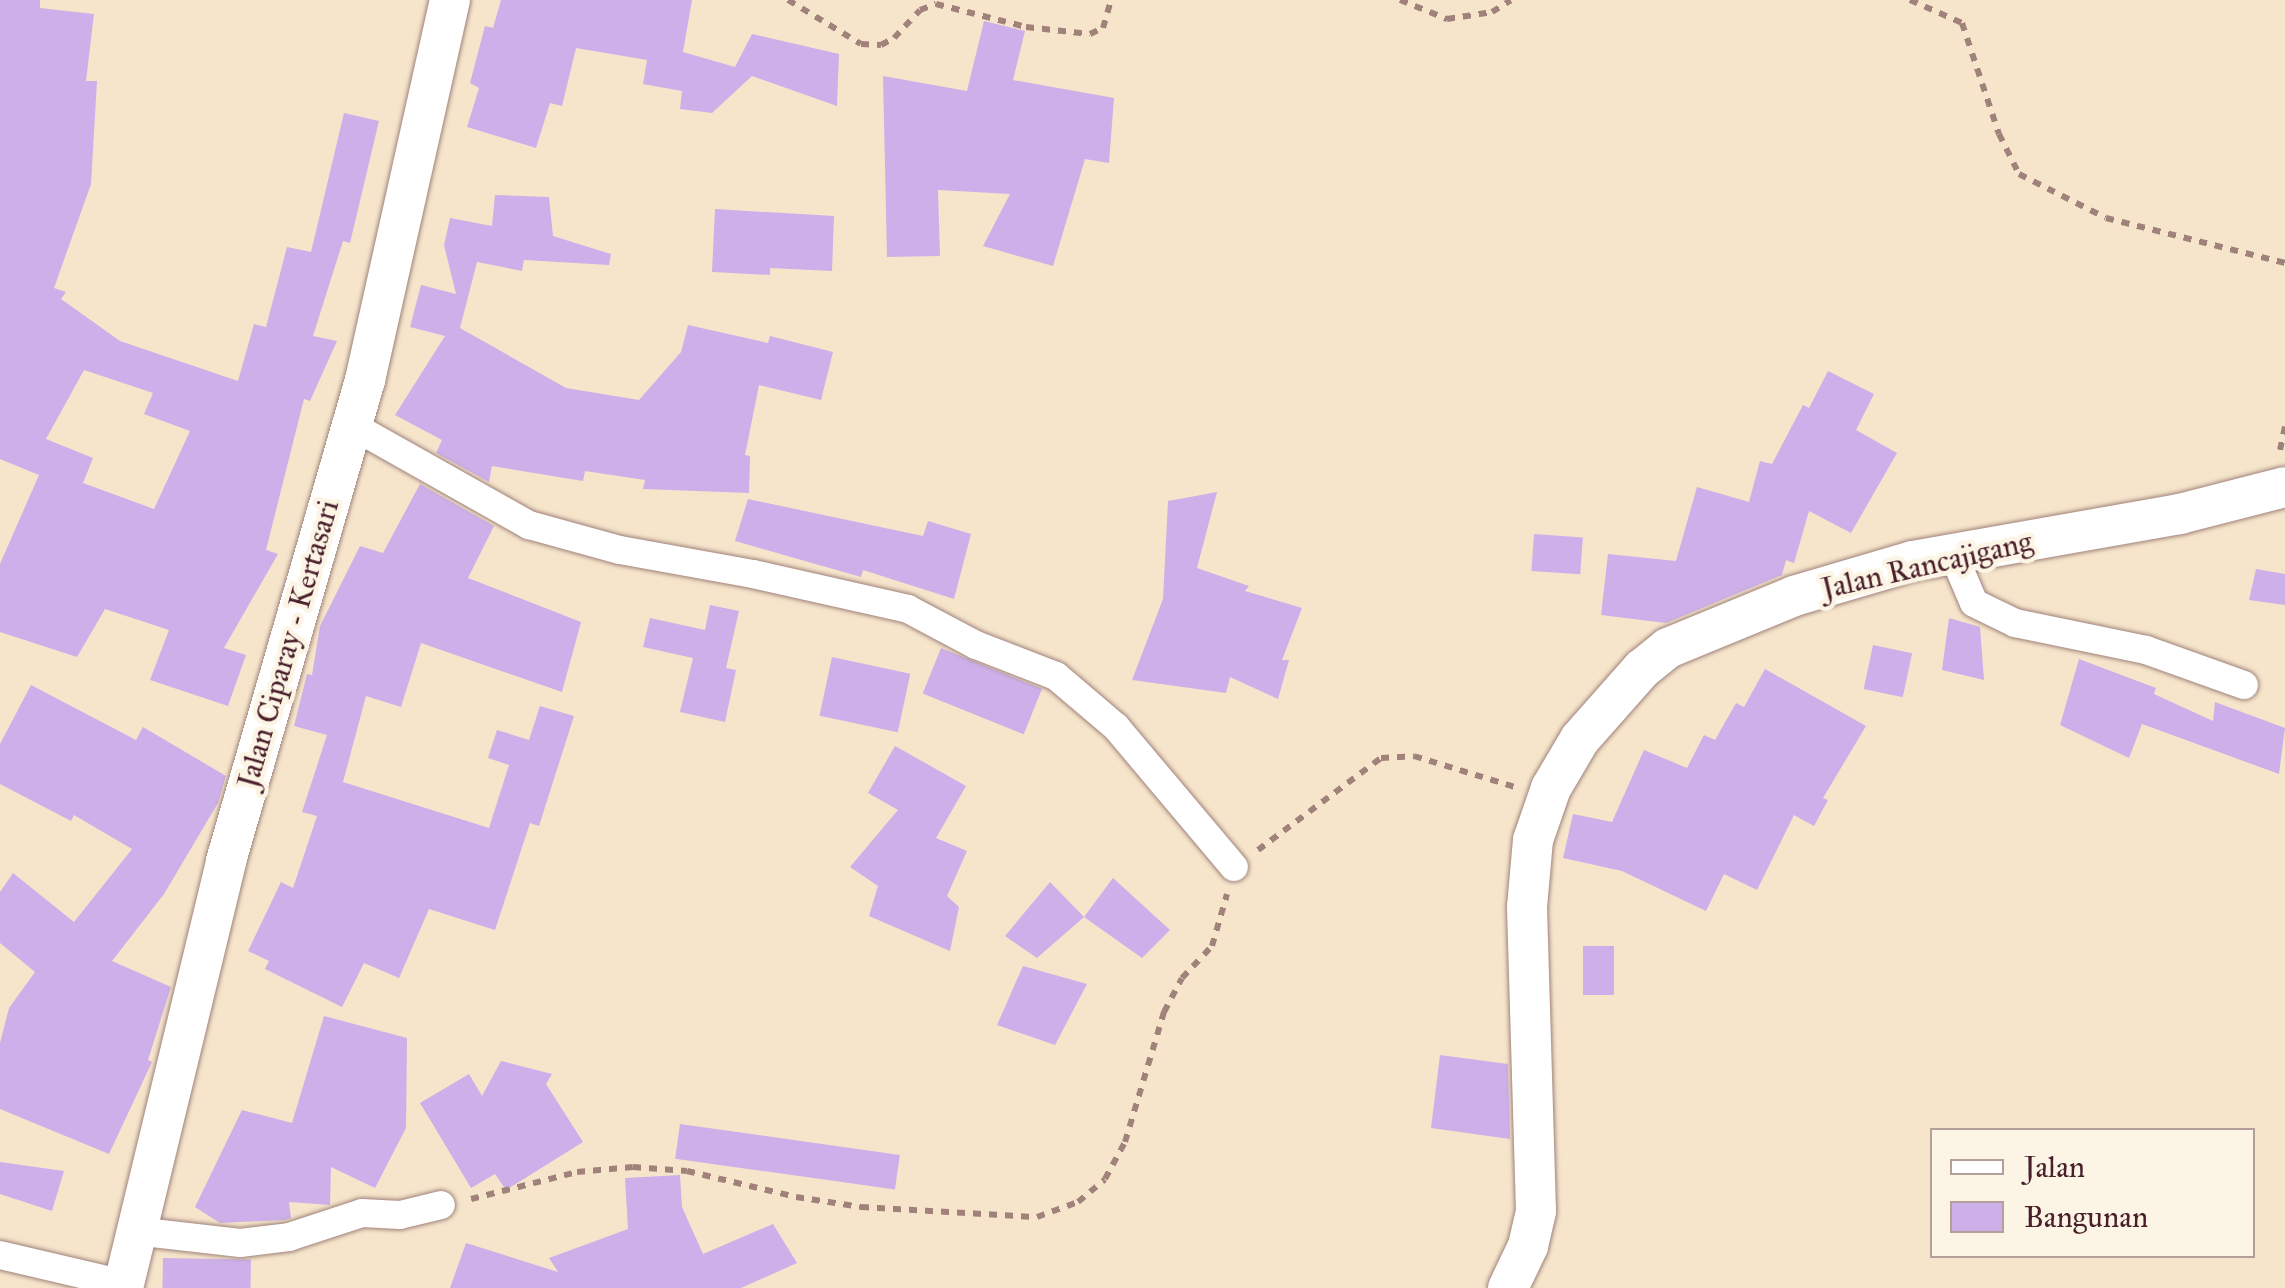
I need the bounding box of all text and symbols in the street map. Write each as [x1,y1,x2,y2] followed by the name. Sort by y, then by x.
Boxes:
[230,496,346,792] street label: Jalan Ciparay - Kertasari
[1818,523,2036,607] street label: Jalan Rancajigang
[1930,1128,2255,1258] legend
[2024,1149,2085,1185] text: Jalan
[2024,1199,2148,1235] text: Bangunan

